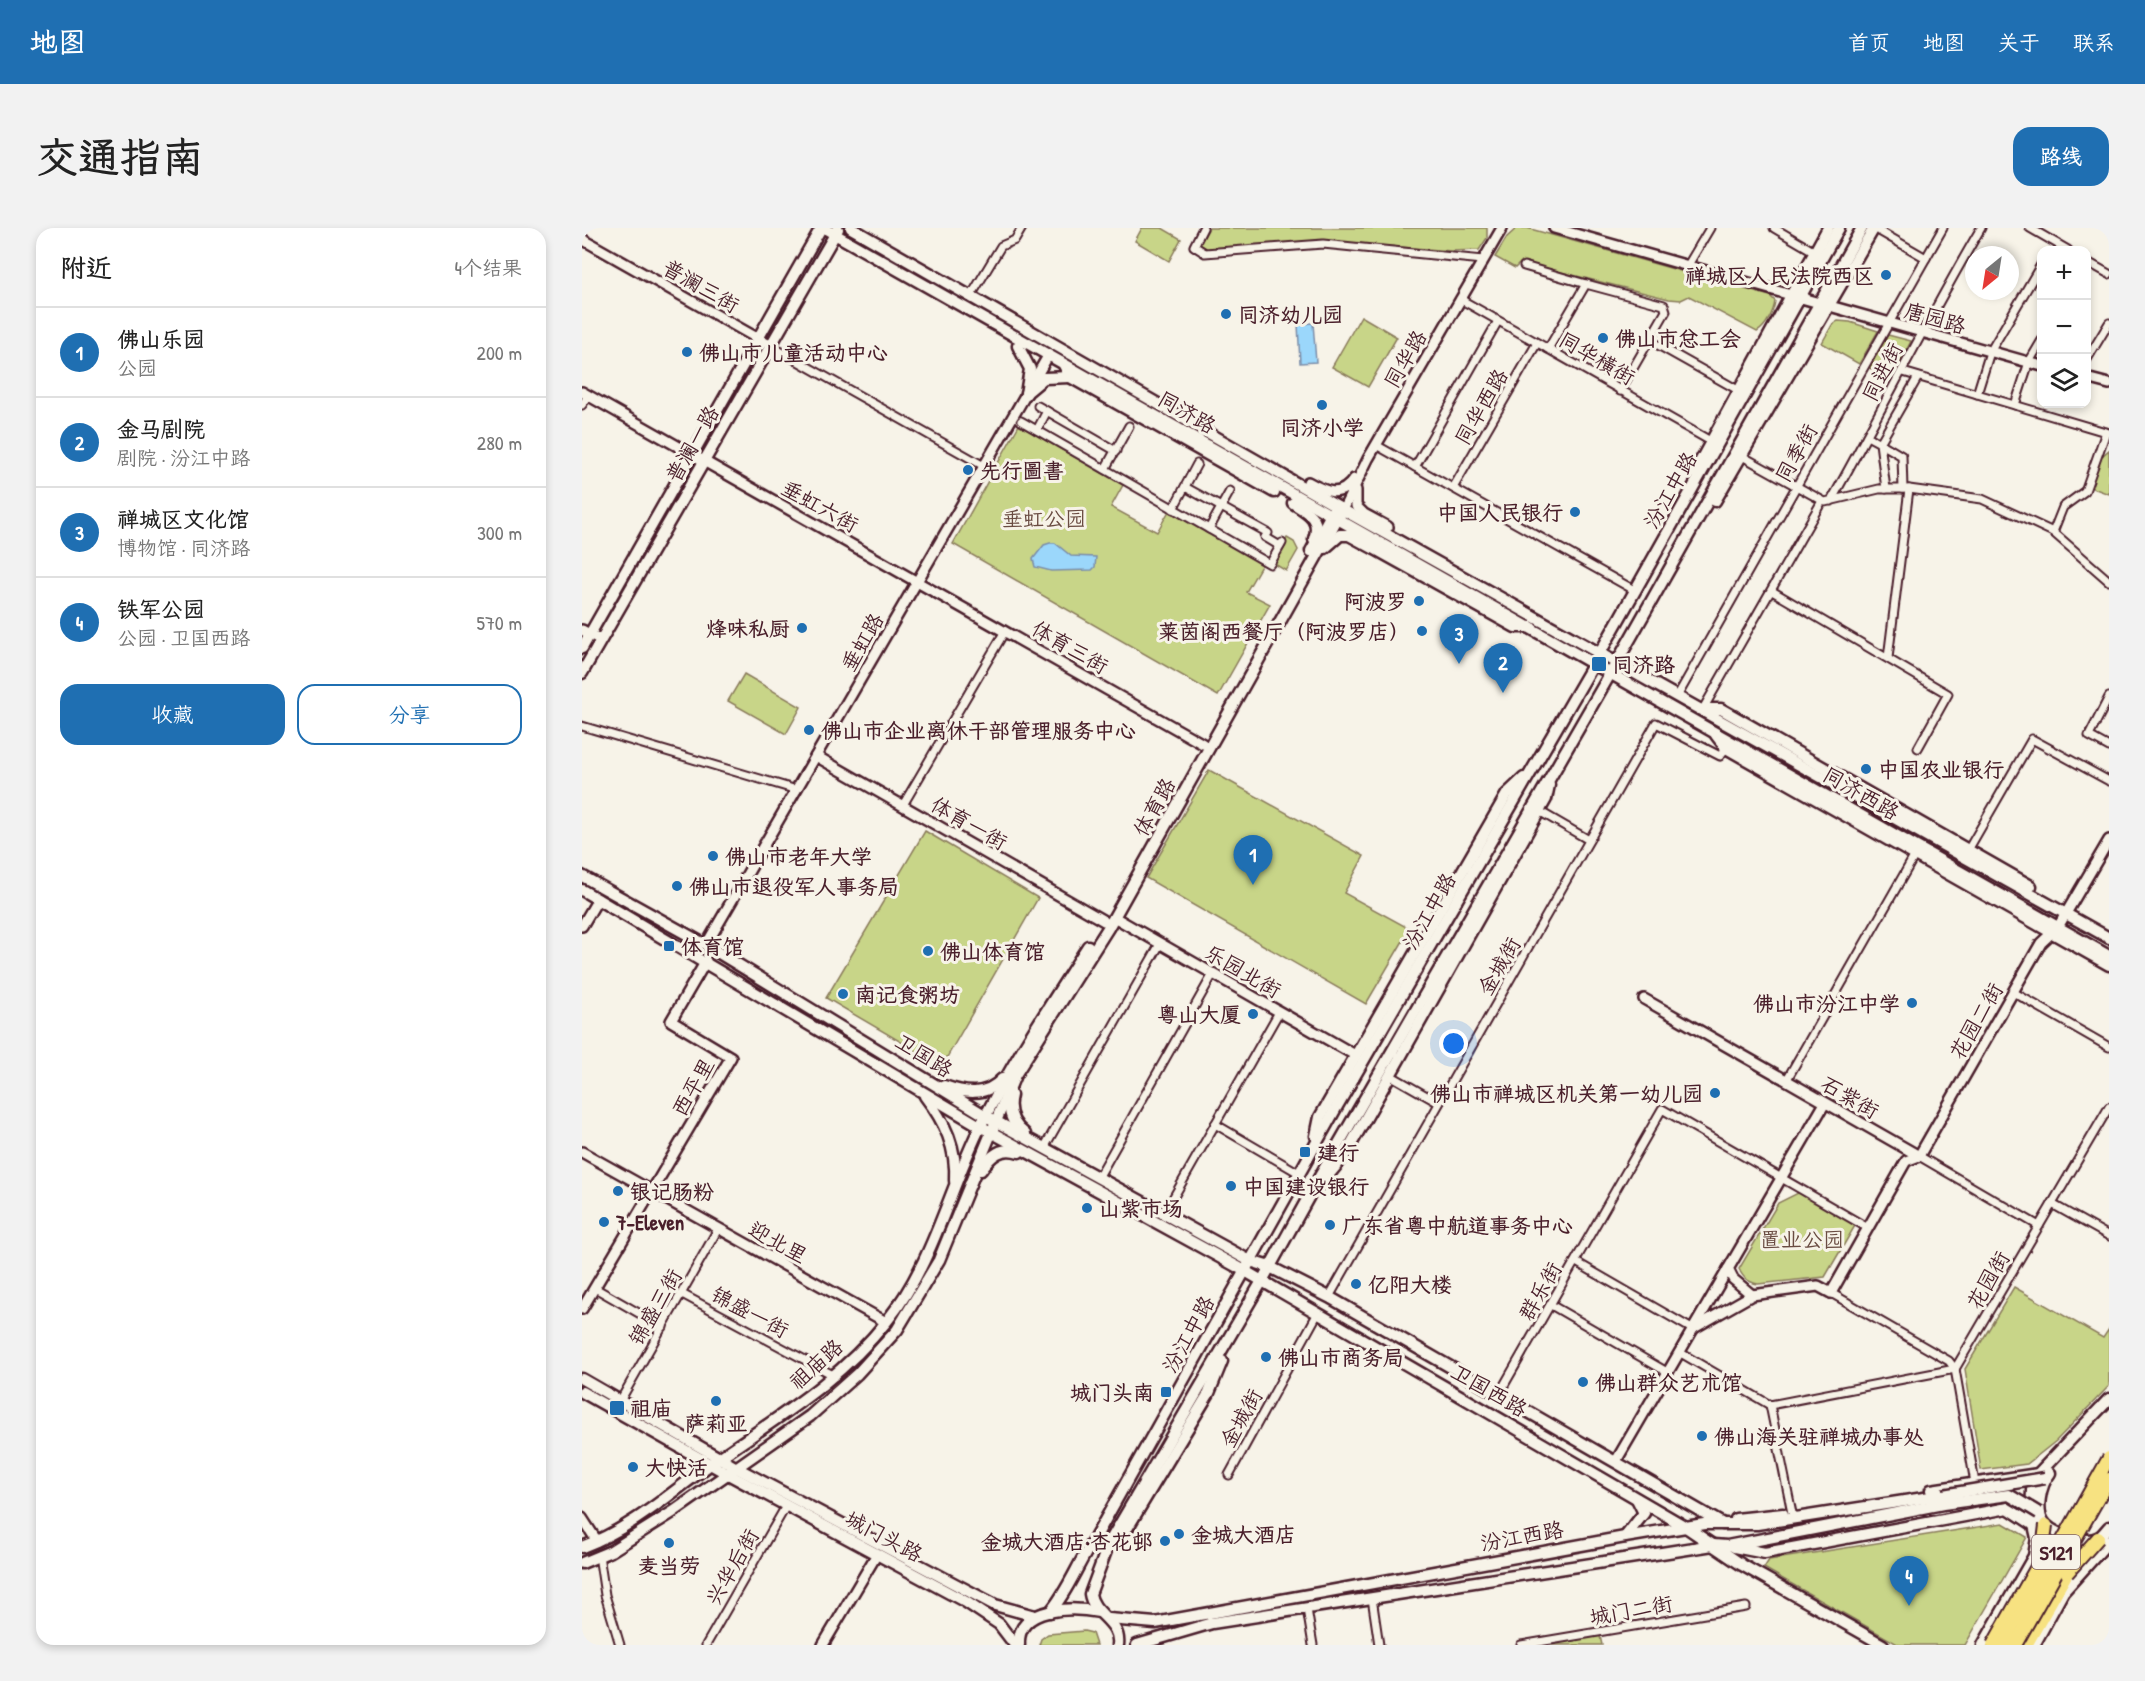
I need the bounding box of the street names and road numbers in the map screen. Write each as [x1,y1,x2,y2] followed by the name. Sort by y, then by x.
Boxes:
[657,252,745,320] street label: 普澜三街
[1901,295,1969,341] street label: 唐园路
[1377,324,1433,394] street label: 同华路
[1553,324,1641,392] street label: 同华横街
[1855,337,1909,407] street label: 同进街
[1447,363,1515,451] street label: 同华西路
[1152,384,1222,440] street label: 同济路
[658,400,726,488] street label: 普澜一路
[1768,418,1824,488] street label: 同季街
[1636,446,1704,534] street label: 汾江中路
[776,473,864,539] street label: 垂虹六街
[834,607,890,677] street label: 垂虹路
[1026,613,1114,681] street label: 体育三街
[1817,759,1905,827] street label: 同济西路
[1126,772,1182,842] street label: 体育路
[925,789,1013,857] street label: 体育一街
[1395,867,1463,955] street label: 汾江中路
[1471,931,1527,1001] street label: 金城街
[1199,937,1287,1005] street label: 乐园北街
[1942,977,2010,1065] street label: 花园二街
[890,1026,958,1084] street label: 卫国路
[665,1052,721,1122] street label: 西平里
[1815,1069,1885,1125] street label: 石紫街
[743,1214,813,1270] street label: 迎北里
[1960,1245,2016,1315] street label: 花园街
[1512,1256,1568,1326] street label: 群乐街
[621,1263,689,1351] street label: 锦盛三街
[706,1279,794,1345] street label: 锦盛一街
[1155,1290,1221,1378] street label: 汾江中路
[783,1332,849,1396] street label: 祖庙路
[1445,1356,1533,1424] street label: 卫国西路
[1213,1383,1269,1453] street label: 金城街
[840,1503,928,1569] street label: 城门头路
[1478,1514,1566,1558] street label: 汾江西路
[698,1523,766,1611] street label: 兴华后街
[2032,1535,2080,1569] road number: S121
[1587,1588,1675,1632] street label: 城门二街

